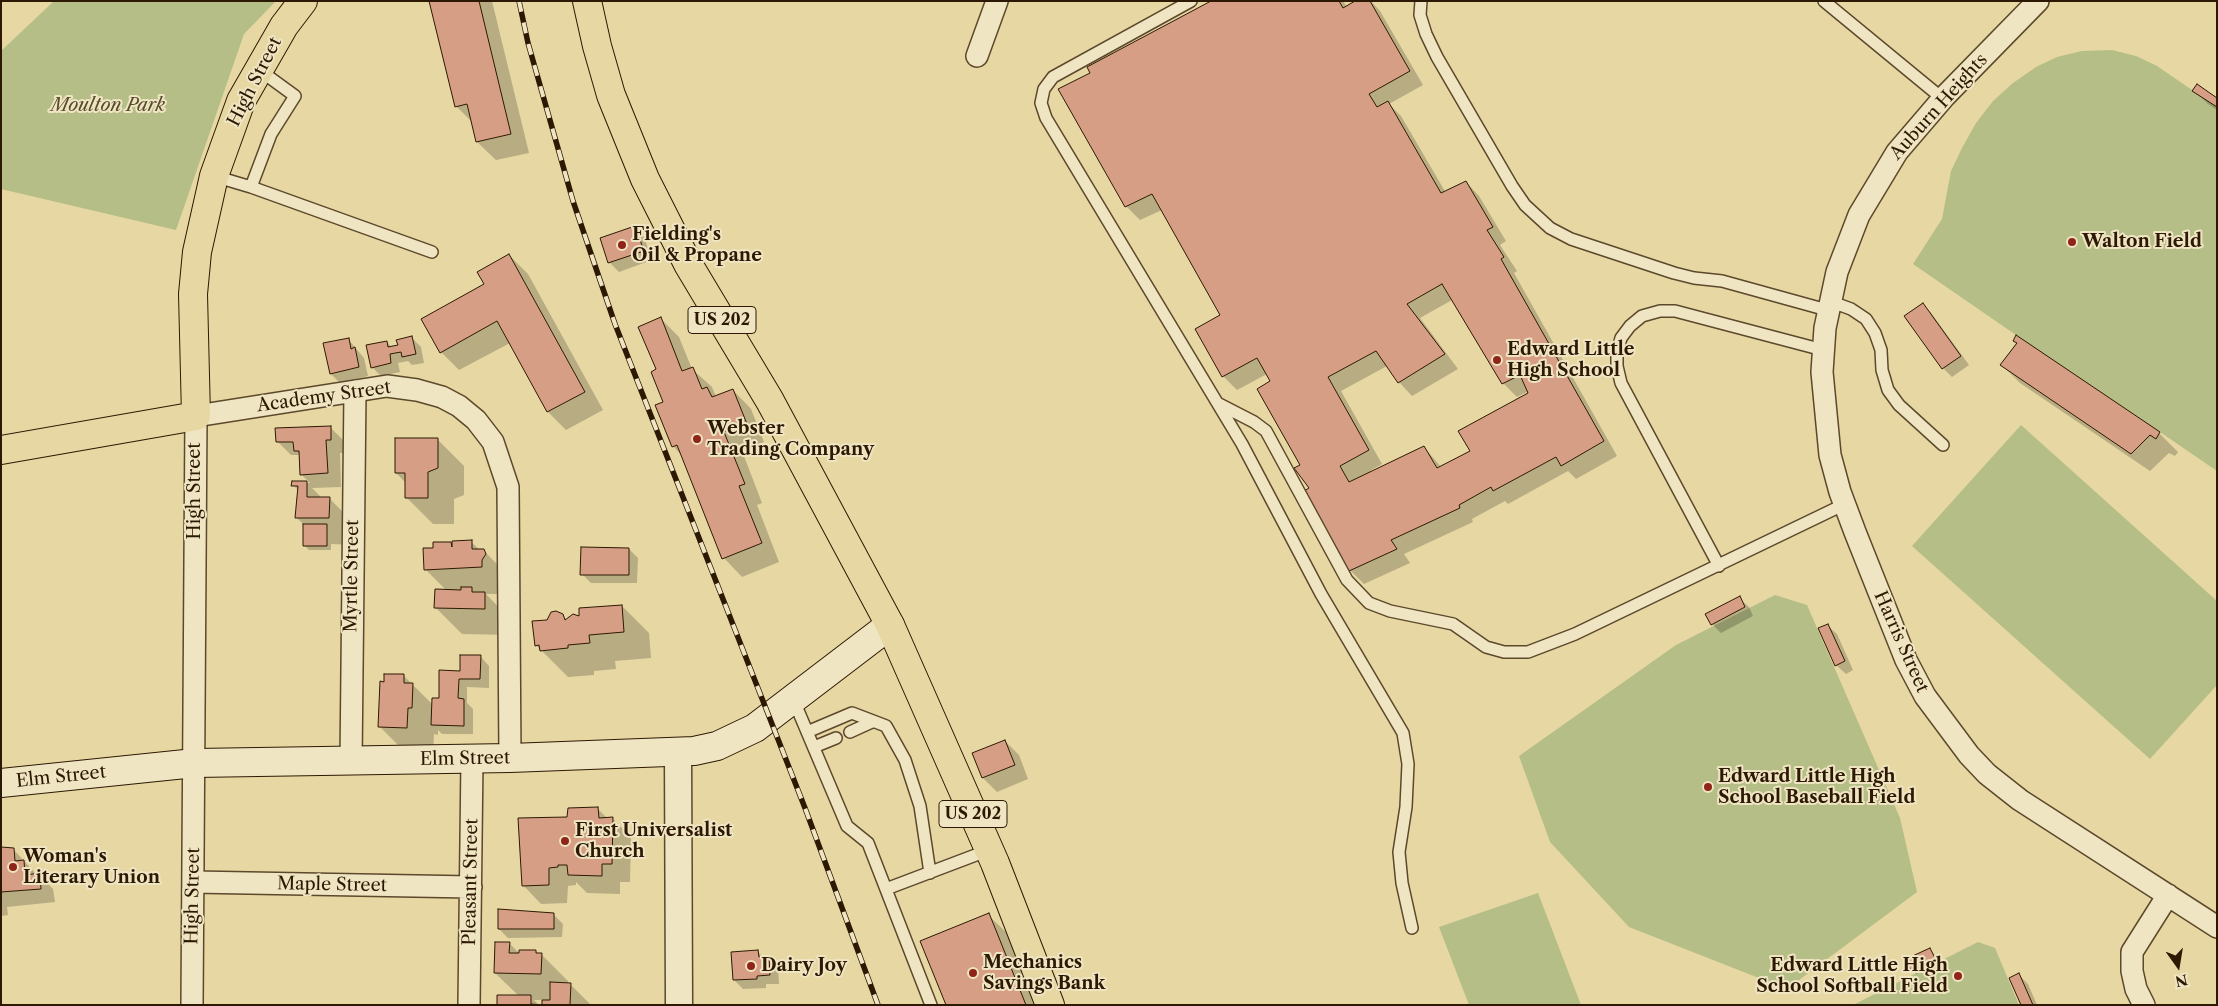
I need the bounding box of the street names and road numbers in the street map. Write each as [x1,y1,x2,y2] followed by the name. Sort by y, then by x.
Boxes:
[223,34,287,130] street label: High Street
[1886,50,1992,164] street label: Auburn Heights
[688,306,756,334] road number: US 202
[256,377,392,417] street label: Academy Street
[184,442,206,540] street label: High Street
[340,519,364,633] street label: Myrtle Street
[1869,588,1933,696] street label: Harris Street
[420,747,510,771] street label: Elm Street
[15,762,107,792] street label: Elm Street
[939,801,1007,828] road number: US 202
[459,818,483,946] street label: Pleasant Street
[181,847,205,945] street label: High Street
[277,873,387,897] street label: Maple Street

